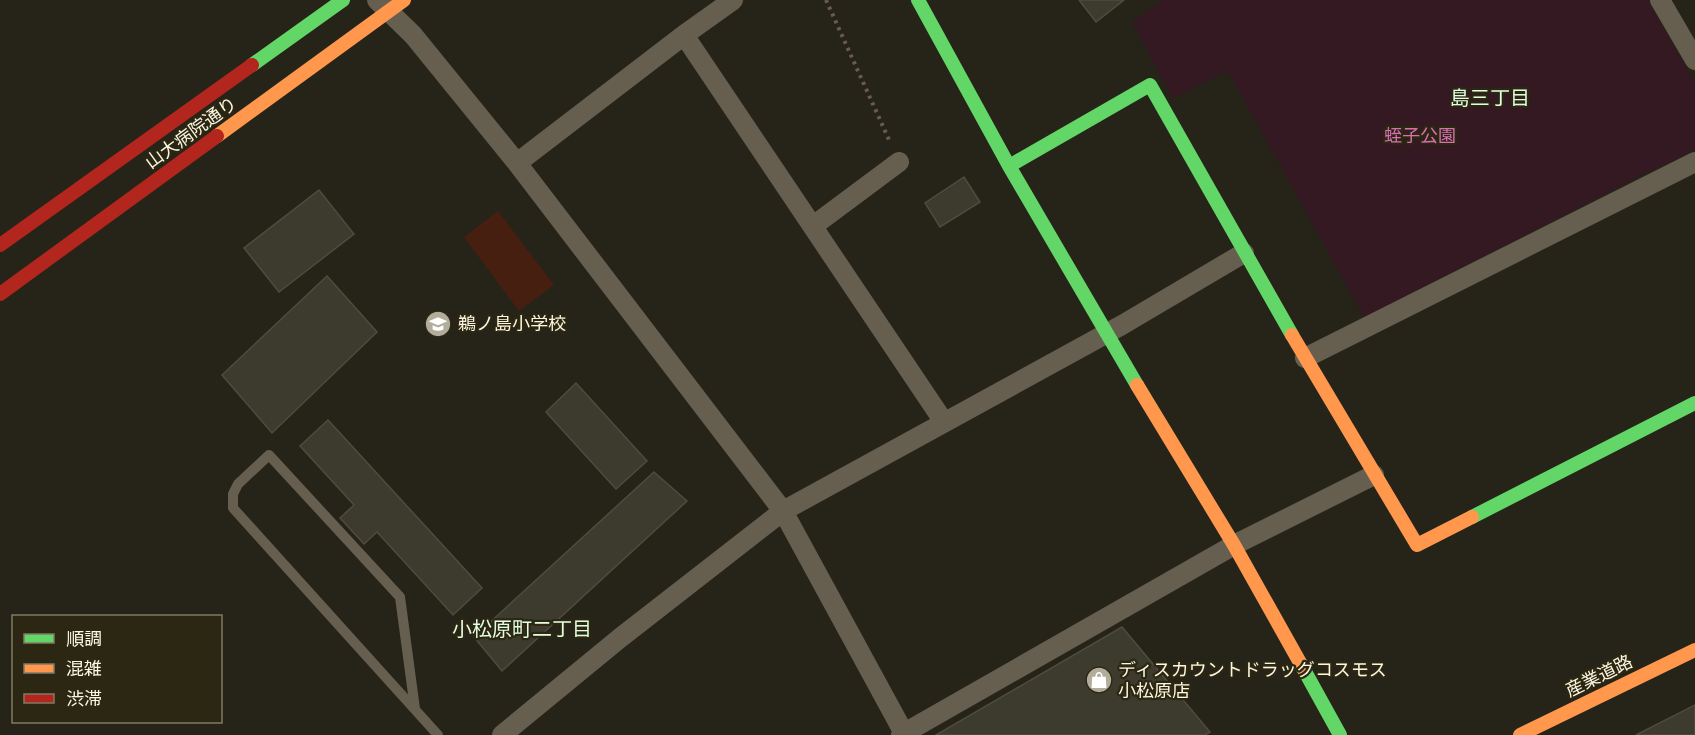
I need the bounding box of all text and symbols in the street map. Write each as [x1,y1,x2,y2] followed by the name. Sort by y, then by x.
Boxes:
[1450,87,1530,109] district label: 島三丁目
[141,93,241,173] street label: 山大病院通り
[1384,126,1456,146] park label: 蛭子公園
[423,309,453,339] school or university icon: 鵜ノ島小学校
[458,314,566,334] place label: 鵜ノ島小学校
[12,615,222,723] legend
[452,618,592,640] district label: 小松原町二丁目
[66,629,102,649] text: 順調
[1562,651,1636,701] street label: 産業道路
[66,659,102,679] text: 混雑
[1118,660,1387,701] place label: ディスカウントドラッグコスモス 小松原店
[1084,665,1114,695] shop icon: ディスカウントドラッグコスモス 小松原店
[66,689,102,709] text: 渋滞

